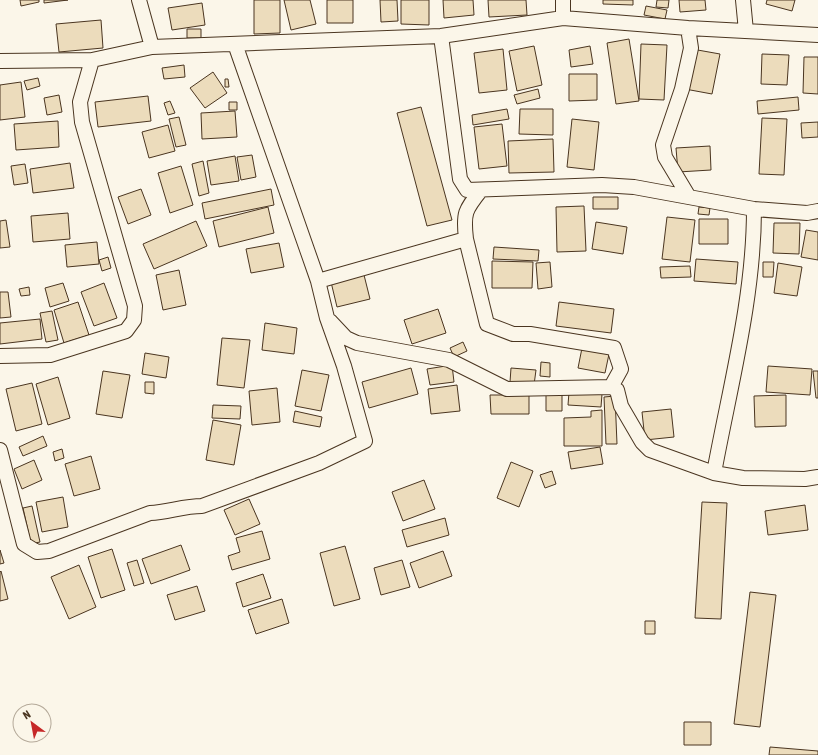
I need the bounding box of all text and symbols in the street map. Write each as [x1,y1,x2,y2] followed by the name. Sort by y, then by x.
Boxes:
[12,703,52,743] north arrow
[21,708,33,721] text: N

